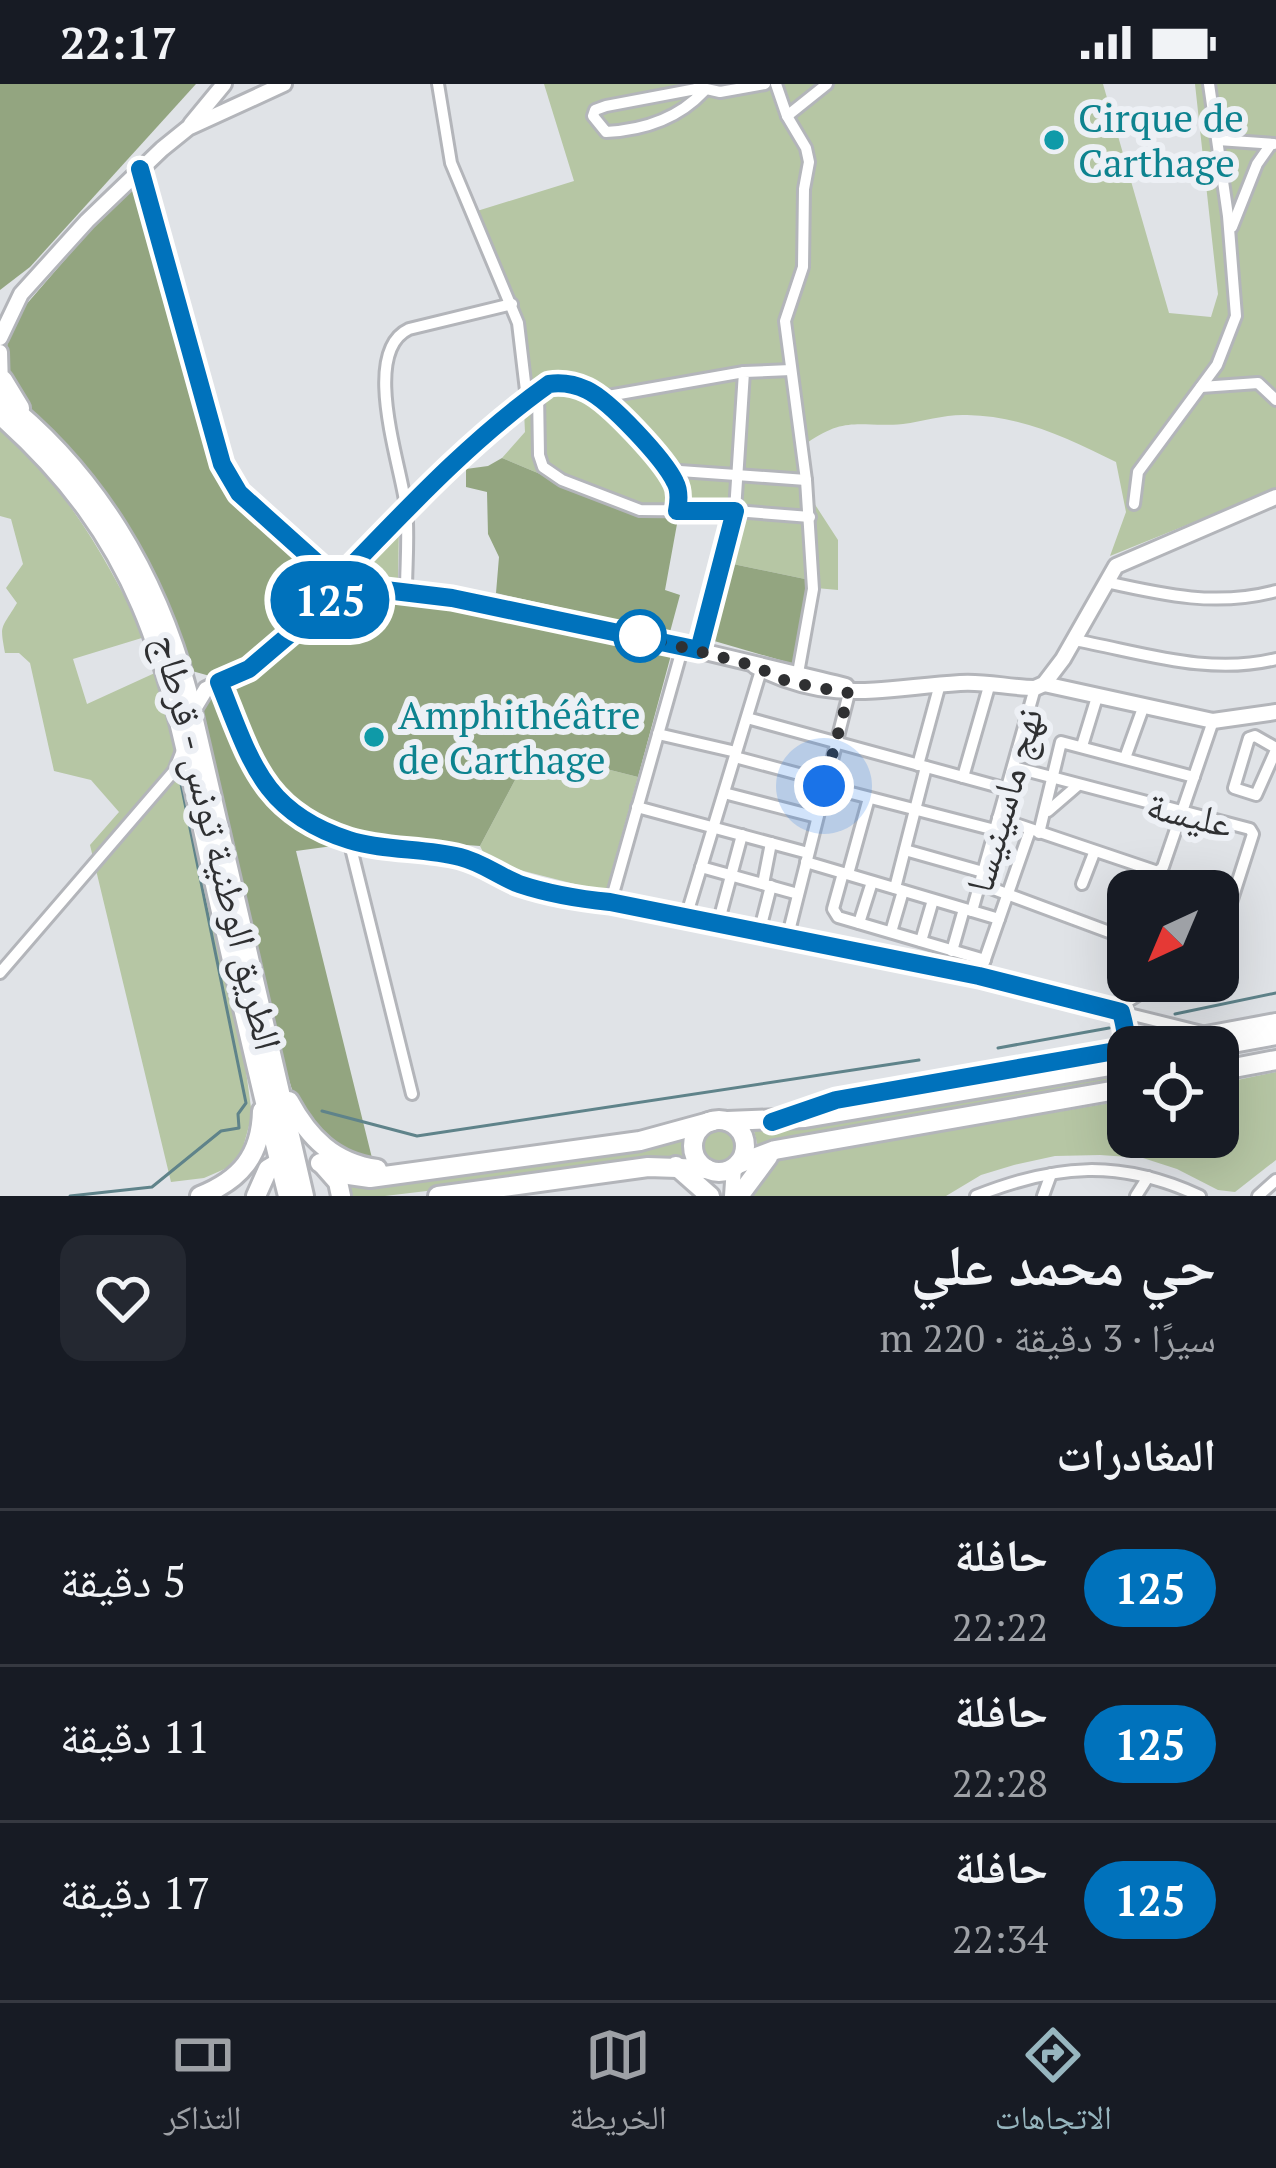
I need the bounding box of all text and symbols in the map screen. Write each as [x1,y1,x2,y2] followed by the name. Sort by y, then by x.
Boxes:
[60,12,177,72] text: 22:17
[1078,91,1244,188] place label: Cirque de Carthage
[1041,127,1067,153] marker: Cirque de Carthage
[261,561,399,639] line badge: 125
[294,572,366,628] text: 125
[615,611,665,661] unlabelled marker
[142,628,296,1055] street label: الطريق الوطنية تونس - قرطاج
[398,688,641,785] place label: Amphithéâtre de Carthage
[952,701,1055,898] street label: نهج ماسينيسا
[361,724,387,750] marker: Amphithéâtre de Carthage
[794,756,854,816] your location
[1142,777,1239,849] street label: عليسة
[1107,870,1239,1002] north arrow
[1107,870,1239,1158] map controls
[1107,1026,1239,1158] button: locate
[911,1227,1216,1302] text: حي محمد علي
[60,1235,186,1361] button: heart
[880,1311,1216,1363] text: سيرًا · 3 دقيقة · 220 m
[1056,1424,1216,1484] text: المغادرات
[955,1524,1048,1584] text: حافلة
[60,1550,186,1610] text: 5 دقيقة
[1114,1560,1186,1616] text: 125
[952,1600,1048,1652] text: 22:22
[955,1680,1048,1740] text: حافلة
[60,1706,210,1766] text: 11 دقيقة
[1114,1716,1186,1772] text: 125
[952,1756,1048,1808] text: 22:28
[955,1836,1048,1896] text: حافلة
[60,1862,210,1922] text: 17 دقيقة
[1114,1872,1186,1928] text: 125
[952,1912,1048,1964] text: 22:34
[164,2022,241,2150] tab: التذاكر
[569,2022,667,2150] tab: الخريطة
[995,2022,1112,2150] tab: الاتجاهات

